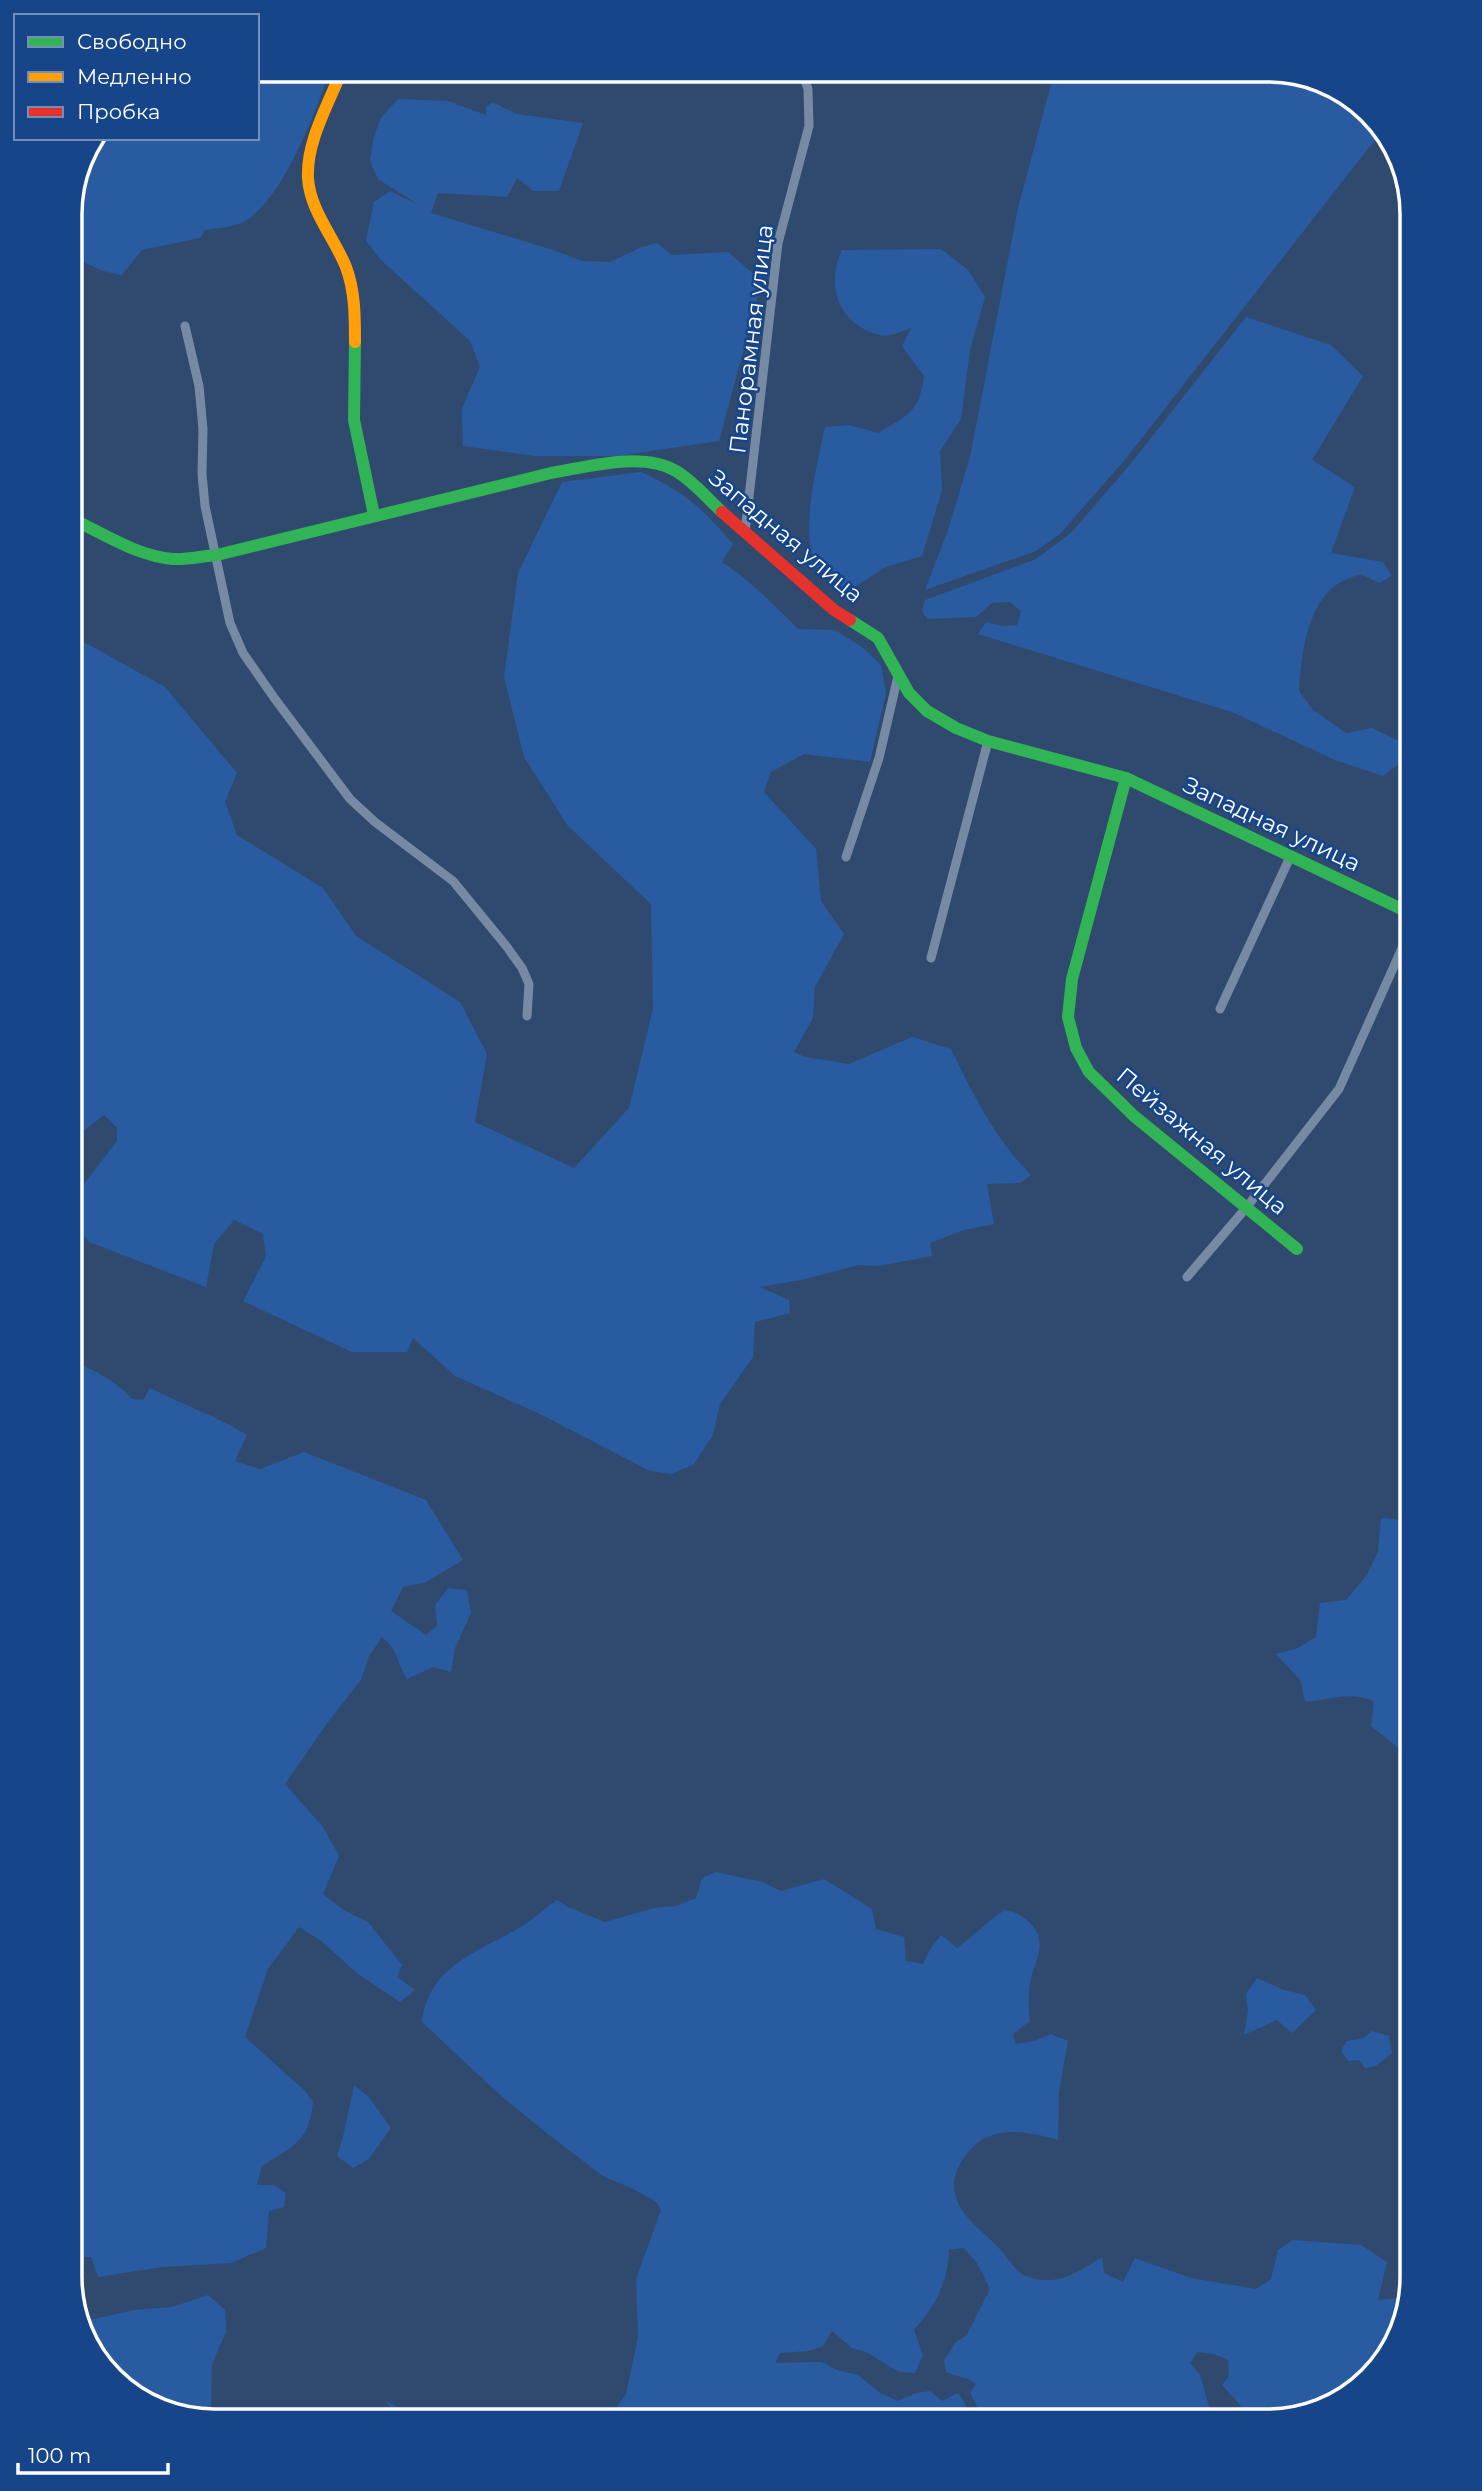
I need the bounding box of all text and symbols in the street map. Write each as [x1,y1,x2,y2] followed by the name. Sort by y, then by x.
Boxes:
[14,14,259,140] legend
[77,29,187,54] text: Свободно
[77,64,192,89] text: Медленно
[77,99,160,124] text: Пробка
[723,223,779,455] street label: Панорамная улица
[703,463,869,609] street label: Западная улица
[1179,771,1365,877] street label: Западная улица
[1111,1061,1293,1221] street label: Пейзажная улица
[18,2432,168,2476] scale bar
[28,2443,91,2468] text: 100 m

